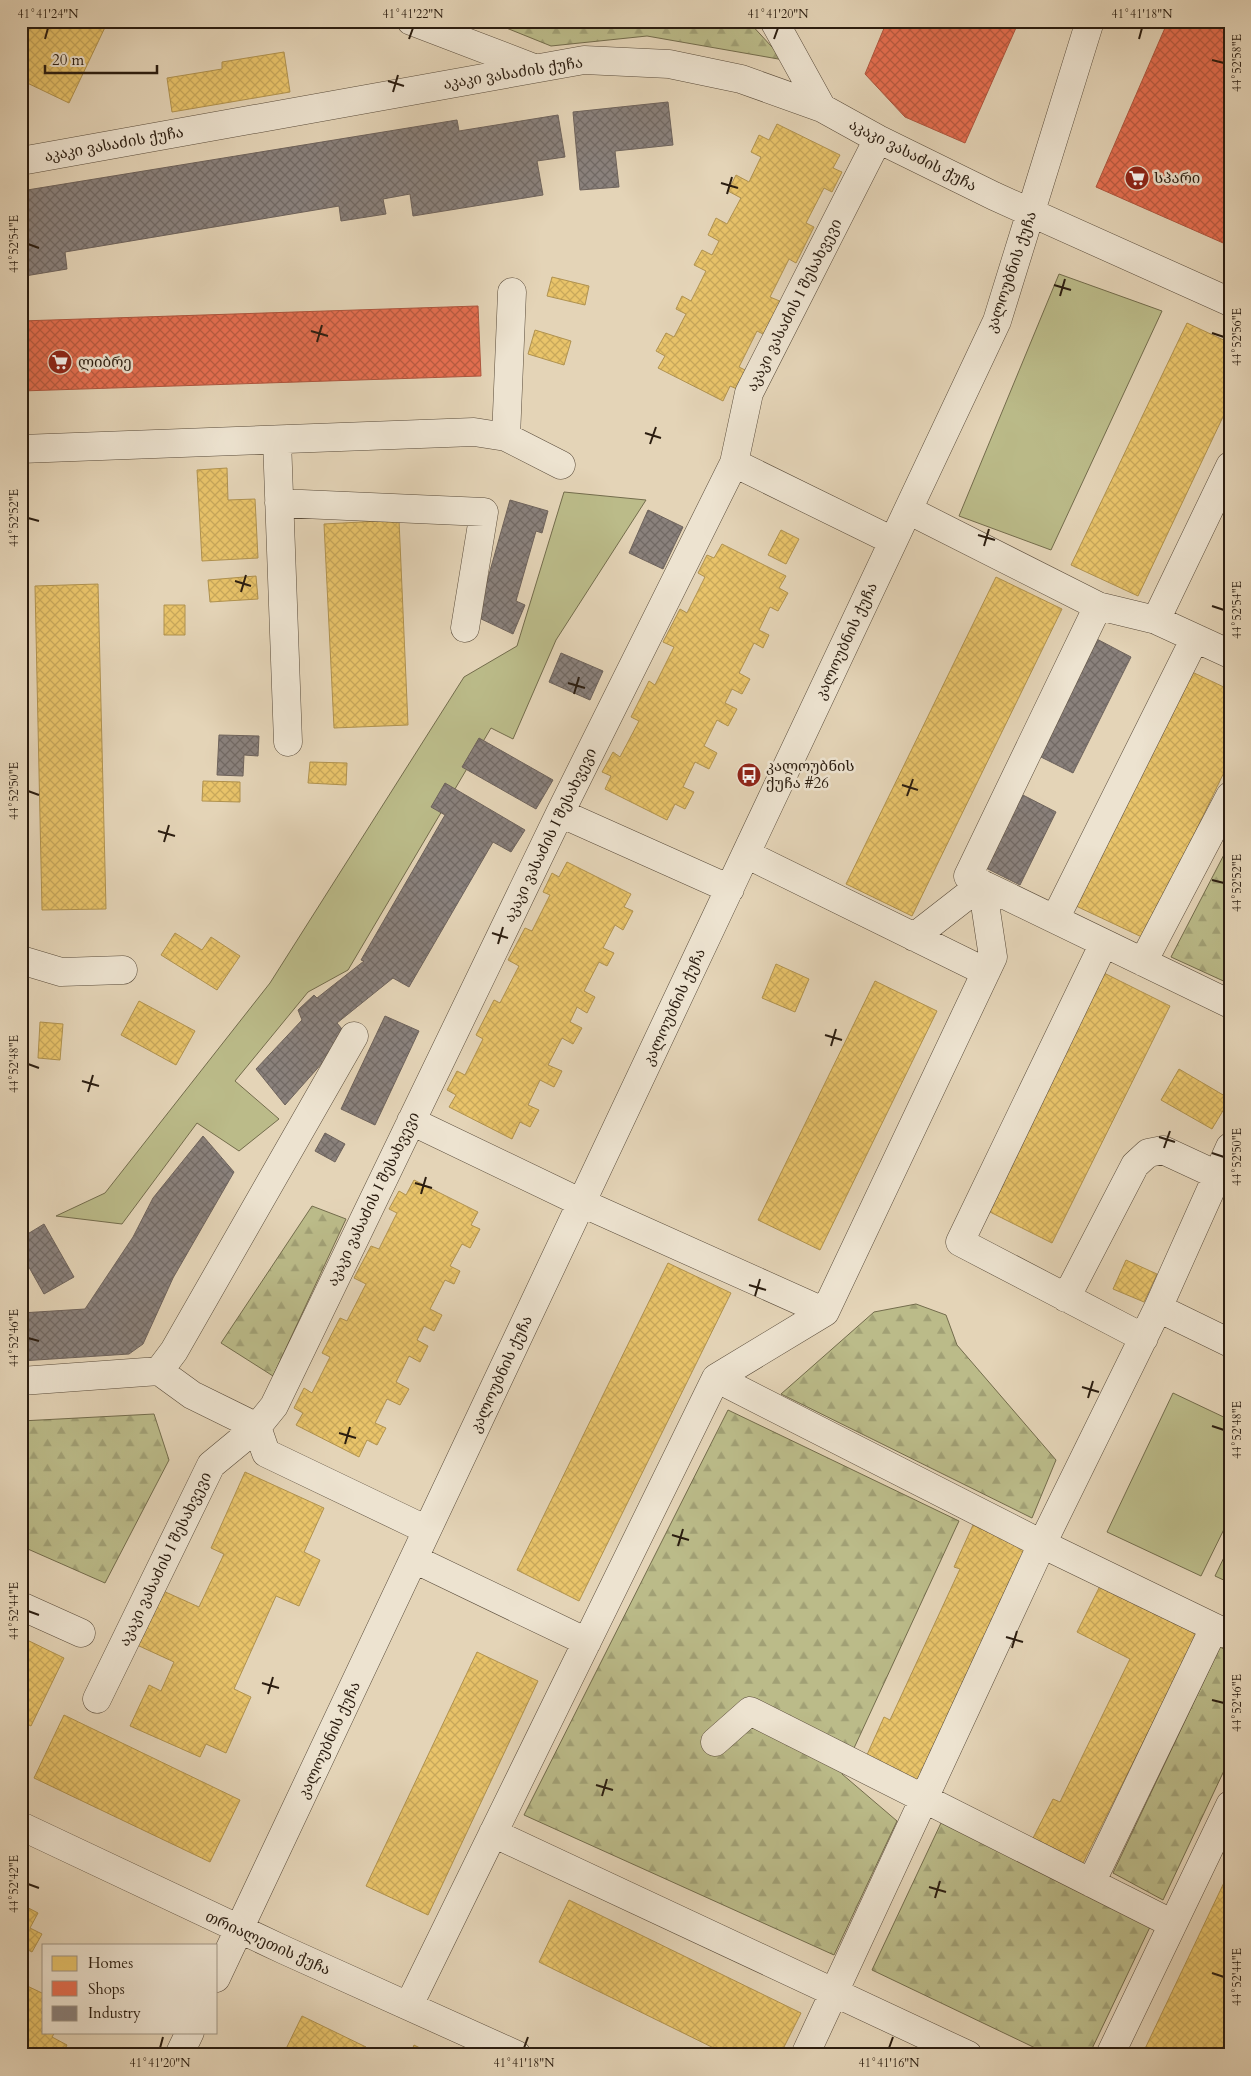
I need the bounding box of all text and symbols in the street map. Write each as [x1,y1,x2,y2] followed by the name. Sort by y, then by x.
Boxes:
[18,6,79,22] text: 41°41'24"N
[383,6,444,22] text: 41°41'22"N
[748,6,809,22] text: 41°41'20"N
[1112,6,1173,22] text: 41°41'18"N
[1229,34,1245,92] text: 44°52'58"E
[45,42,158,74] scale bar
[52,50,84,70] text: 20 m
[442,52,584,94] street label: აკაკი ვასაძის ქუჩა
[846,114,980,196] street label: აკაკი ვასაძის ქუჩა
[43,122,185,166] street label: აკაკი ვასაძის ქუჩა
[1124,165,1150,191] supermarket icon: სპარი
[1154,168,1200,188] place label: სპარი
[981,209,1041,335] street label: კალოუბნის ქუჩა
[6,215,22,273] text: 44°52'54"E
[742,215,846,395] street label: აკაკი ვასაძის I შესახვევი
[1229,308,1245,366] text: 44°52'56"E
[47,349,73,375] supermarket icon: ლიბრე
[78,352,132,372] place label: ლიბრე
[6,489,22,547] text: 44°52'52"E
[810,579,882,703] street label: კალოუბნის ქუჩა
[1229,581,1245,639] text: 44°52'54"E
[499,745,601,925] street label: აკაკი ვასაძის I შესახვევი
[766,756,854,793] place label: კალოუბნის ქუჩა #26
[6,762,22,820] text: 44°52'50"E
[736,762,762,788] bus stop icon: კალოუბნის ქუჩა #26
[1229,854,1245,912] text: 44°52'52"E
[638,945,710,1069] street label: კალოუბნის ქუჩა
[6,1035,22,1093] text: 44°52'48"E
[322,1109,424,1289] street label: აკაკი ვასაძის I შესახვევი
[1229,1128,1245,1186] text: 44°52'50"E
[6,1309,22,1367] text: 44°52'46"E
[465,1312,537,1436] street label: კალოუბნის ქუჩა
[1229,1401,1245,1459] text: 44°52'48"E
[114,1469,216,1649] street label: აკაკი ვასაძის I შესახვევი
[6,1582,22,1640] text: 44°52'44"E
[1229,1674,1245,1732] text: 44°52'46"E
[293,1678,365,1802] street label: კალოუბნის ქუჩა
[6,1855,22,1913] text: 44°52'42"E
[202,1906,334,1980] street label: თრიალეთის ქუჩა
[42,1944,218,2034] legend
[1229,1948,1245,2006] text: 44°52'44"E
[88,1953,133,1973] text: Homes
[88,1979,125,1999] text: Shops
[88,2003,141,2023] text: Industry
[130,2055,191,2071] text: 41°41'20"N
[494,2055,555,2071] text: 41°41'18"N
[859,2055,920,2071] text: 41°41'16"N

